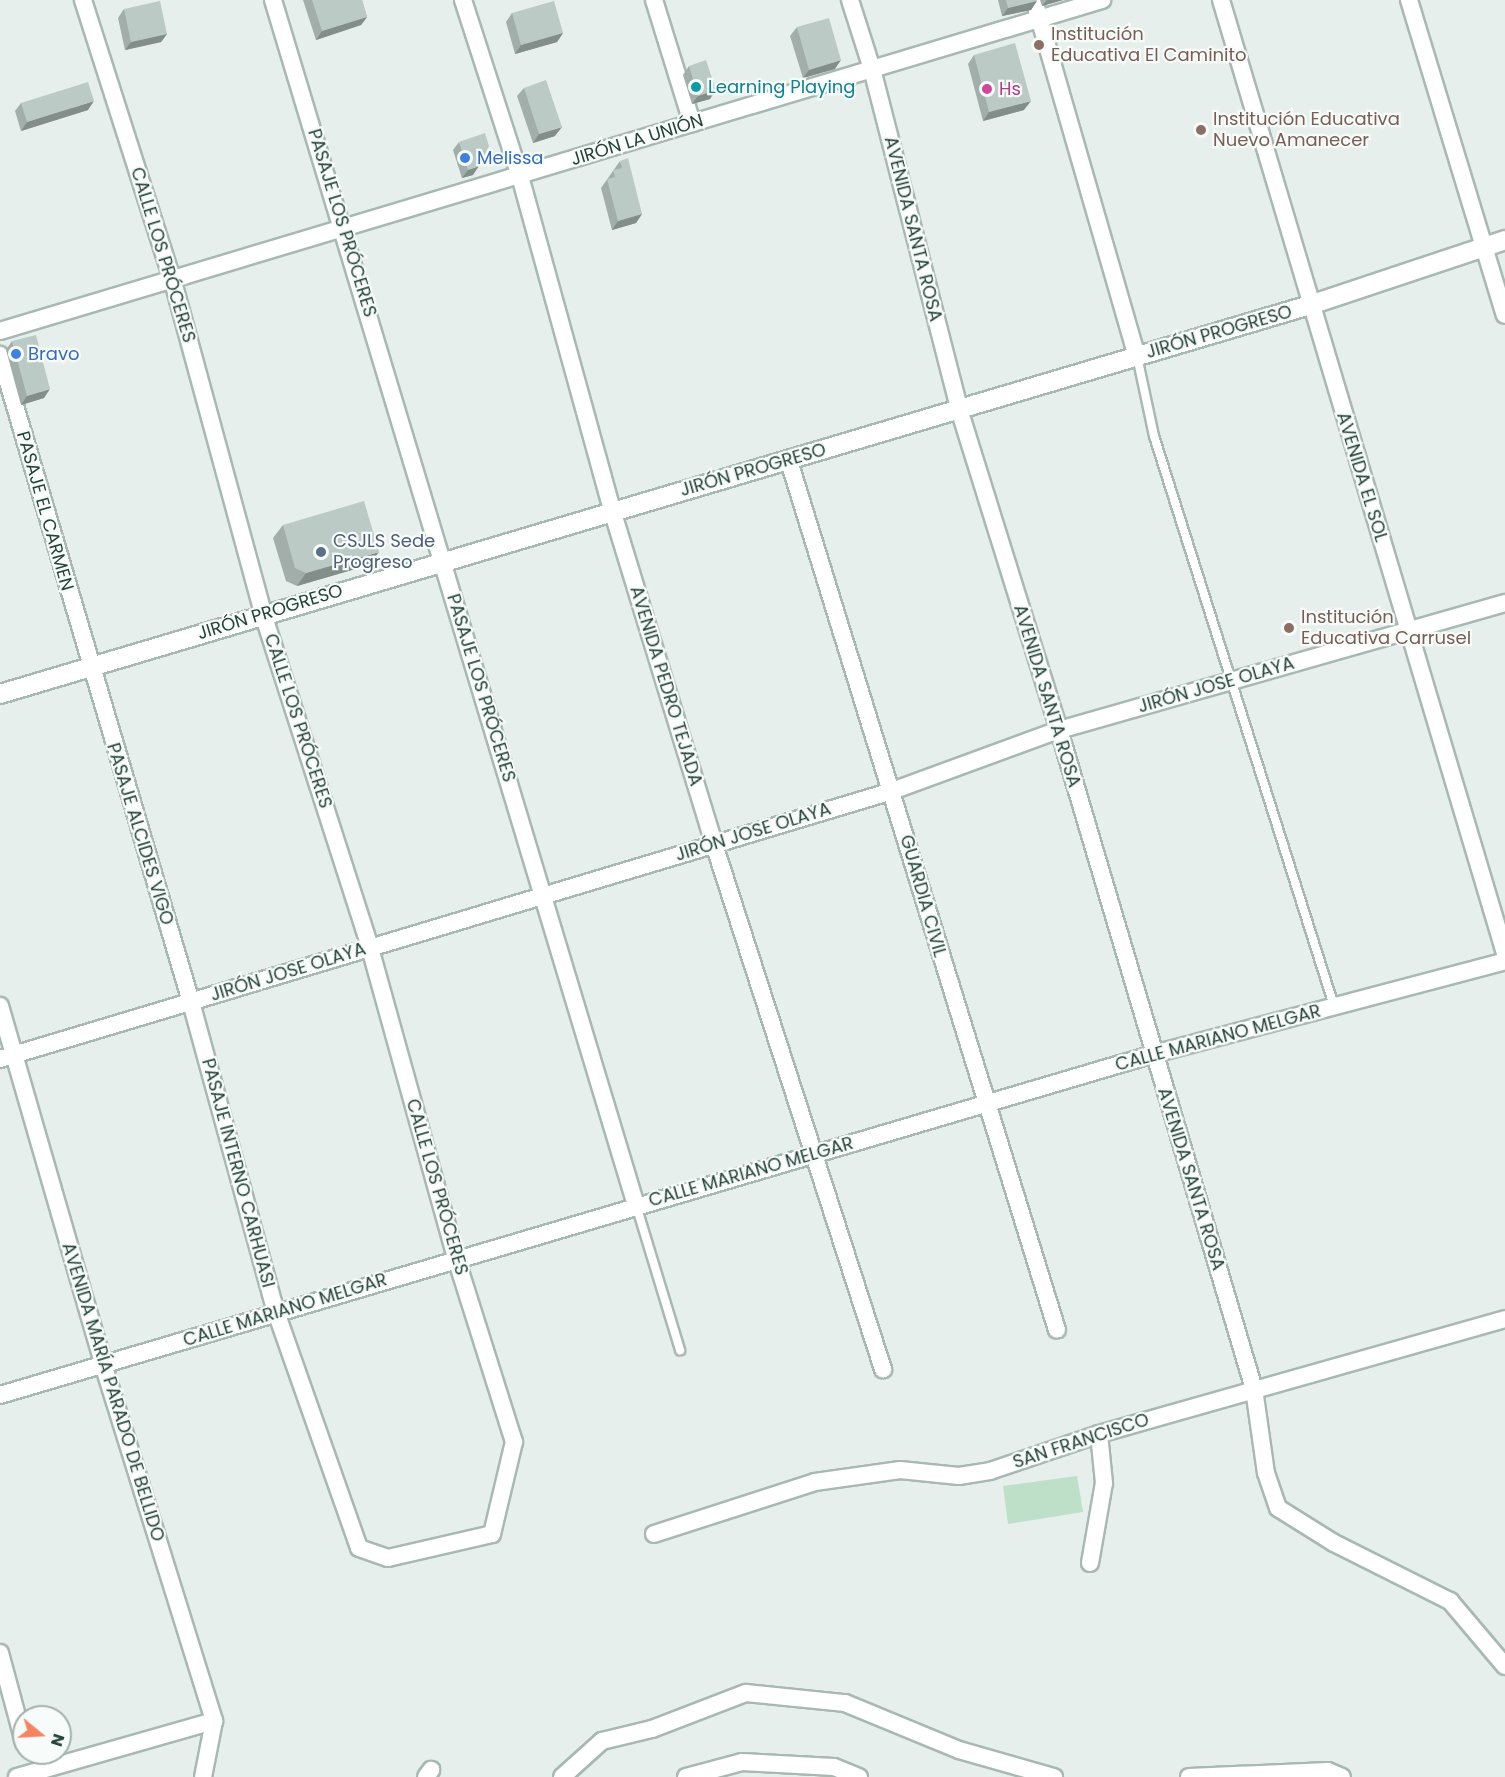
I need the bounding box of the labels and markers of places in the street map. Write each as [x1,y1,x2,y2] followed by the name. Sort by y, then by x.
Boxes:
[1051,24,1247,66] place label: Institución Educativa El Caminito
[1032,38,1046,52] marker: Institución Educativa El Caminito
[708,76,856,98] place label: Learning Playing
[999,78,1021,100] place label: Hs
[689,80,703,94] marker: Learning Playing
[980,82,994,96] marker: Hs
[1213,109,1400,152] place label: Institución Educativa Nuevo Amanecer
[1194,123,1208,137] marker: Institución Educativa Nuevo Amanecer
[477,147,543,169] place label: Melissa
[458,151,472,165] marker: Melissa
[28,343,80,365] place label: Bravo
[9,347,23,361] marker: Bravo
[333,531,435,574] place label: CSJLS Sede Progreso
[314,545,328,559] marker: CSJLS Sede Progreso
[1301,607,1471,650] place label: Institución Educativa Carrusel
[1282,621,1296,635] marker: Institución Educativa Carrusel

